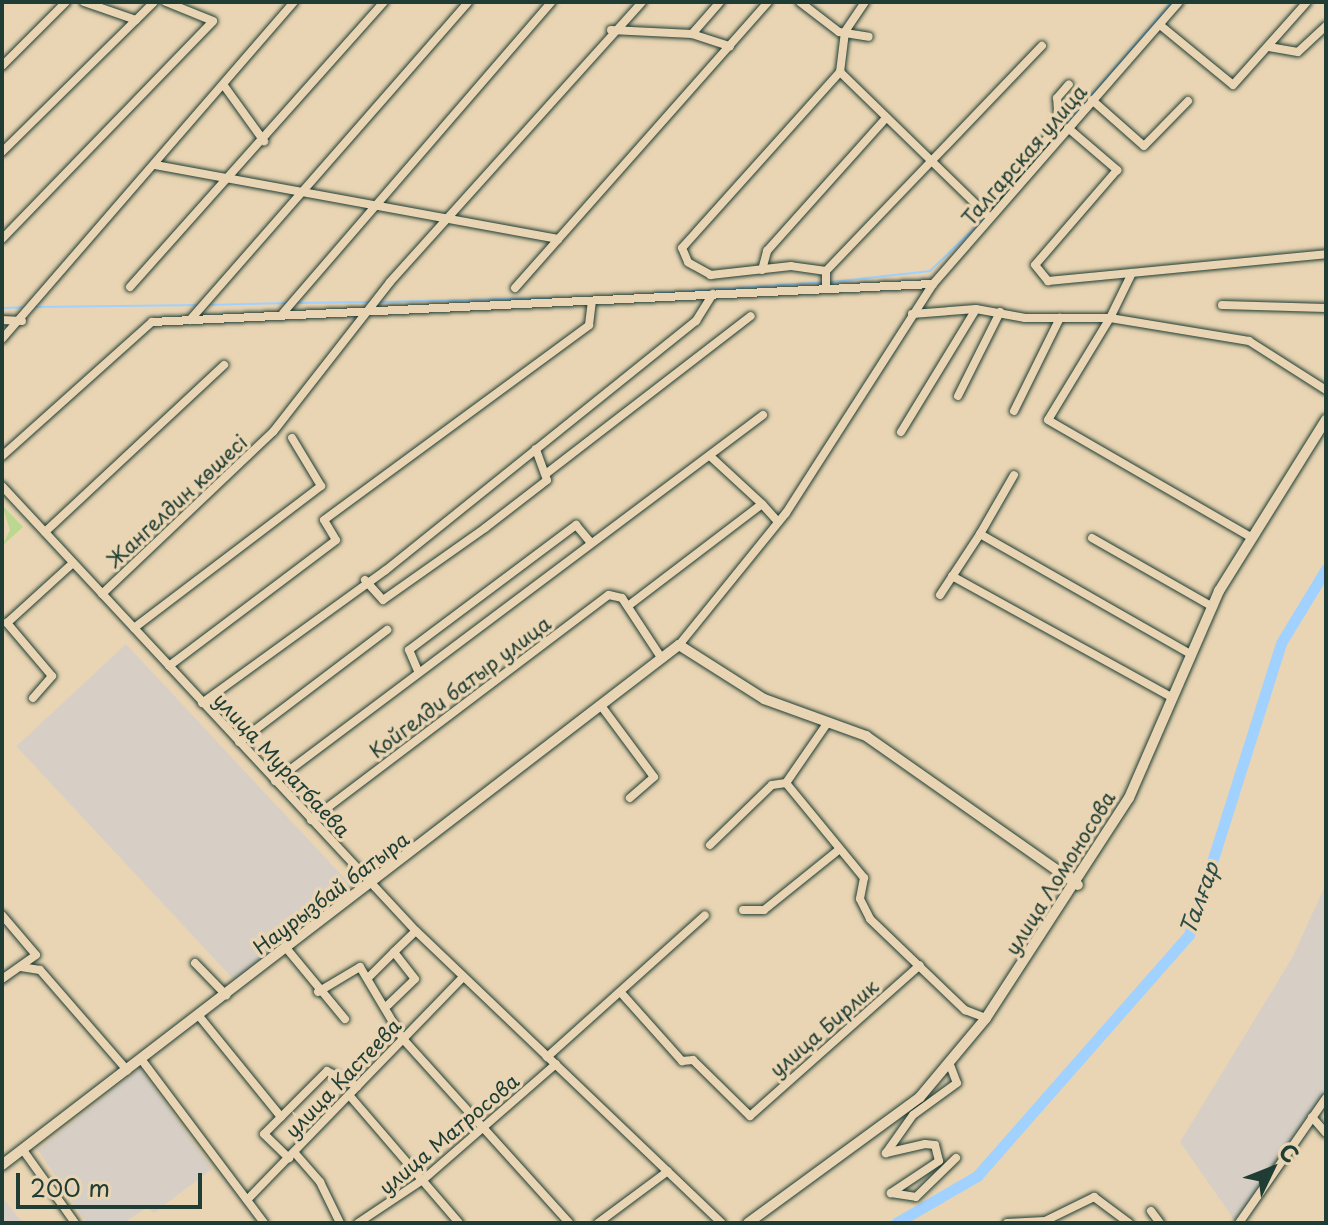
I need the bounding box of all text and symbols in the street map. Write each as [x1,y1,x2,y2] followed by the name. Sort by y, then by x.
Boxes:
[956,79,1092,231] street label: Талгарская улица
[101,429,253,573] street label: Жангелдин көшесі
[364,611,556,763] street label: Койгелди батыр улица
[208,687,356,843] street label: улица Муратбаева
[1000,786,1120,960] street label: улица Ломоносова
[248,826,414,960] street label: Наурызбай батыра
[1173,858,1223,938] water label: Талғар
[765,974,883,1082] street label: улица Бирлик
[280,1013,406,1143] street label: улица Кастеева
[374,1068,524,1200] street label: улица Матросова
[1232,1129,1312,1209] north arrow
[1272,1135,1308,1170] text: С
[20,1157,206,1207] scale bar
[30,1169,110,1205] text: 200 m

